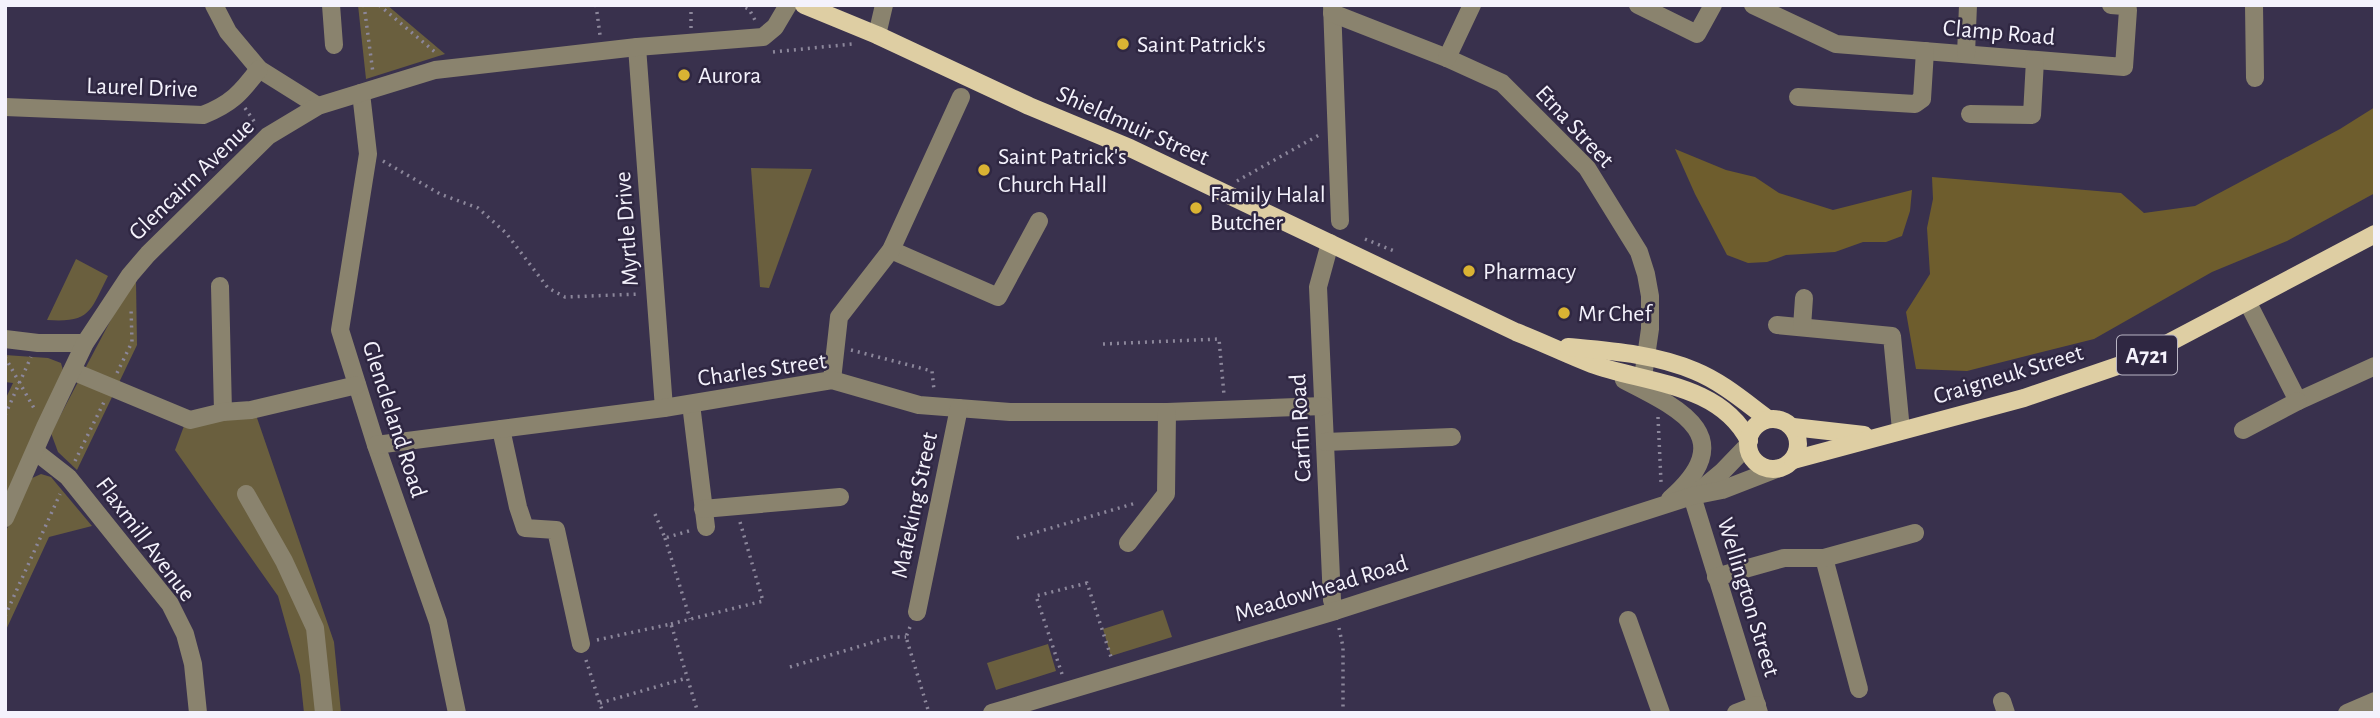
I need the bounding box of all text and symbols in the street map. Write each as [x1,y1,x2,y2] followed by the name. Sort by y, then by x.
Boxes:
[1942,16,2056,50] street label: Clamp Road
[1137,33,1266,57] place label: Saint Patrick's
[1115,36,1131,52] marker: Saint Patrick's
[698,64,761,88] place label: Aurora
[676,67,692,83] marker: Aurora
[86,74,198,102] street label: Laurel Drive
[1530,81,1618,173] street label: Etna Street
[1053,82,1213,170] street label: Shieldmuir Street
[125,114,259,245] street label: Glencairn Avenue
[998,145,1127,197] place label: Saint Patrick's Church Hall
[976,162,992,178] marker: Saint Patrick's Church Hall
[611,171,643,287] street label: Myrtle Drive
[1210,183,1326,235] place label: Family Halal Butcher
[1188,200,1204,216] marker: Family Halal Butcher
[1483,260,1576,284] place label: Pharmacy
[1461,263,1477,279] marker: Pharmacy
[1578,302,1653,326] place label: Mr Chef
[1556,305,1572,321] marker: Mr Chef
[2117,336,2177,374] road number: A721
[357,338,431,501] street label: Glencleland Road
[1931,341,2086,409] street label: Craigneuk Street
[696,349,828,391] street label: Charles Street
[1286,373,1316,483] street label: Carfin Road
[888,430,942,580] street label: Mafeking Street
[91,473,200,606] street label: Flaxmill Avenue
[1712,515,1784,680] street label: Wellington Street
[1232,551,1411,627] street label: Meadowhead Road

